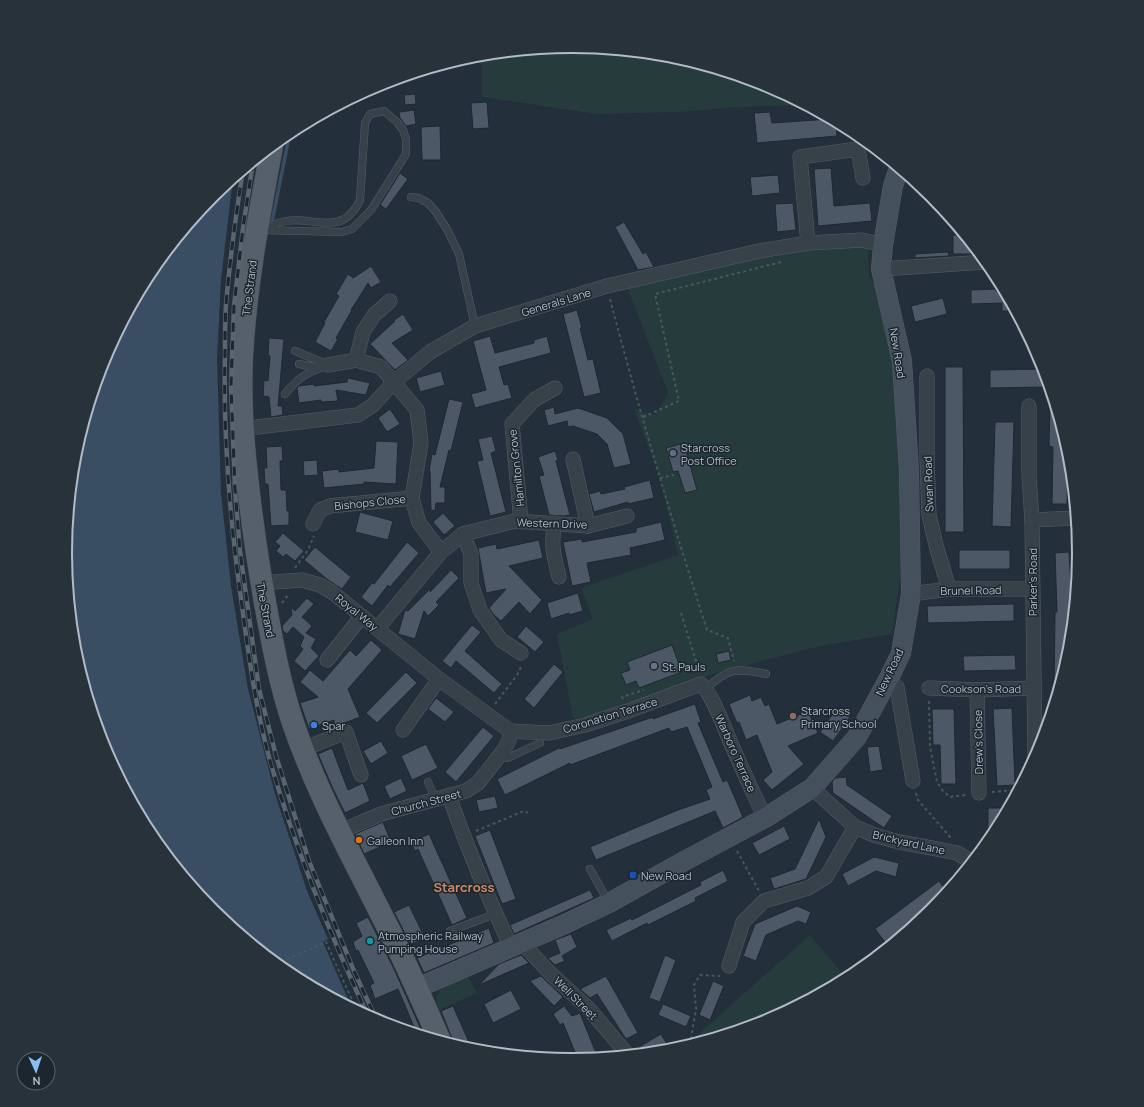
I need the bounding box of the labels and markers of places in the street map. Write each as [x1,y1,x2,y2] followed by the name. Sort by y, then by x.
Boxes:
[681,440,737,468] place label: Starcross Post Office
[668,448,678,458] marker: Starcross Post Office
[662,659,706,674] place label: St. Pauls
[649,661,659,671] marker: St. Pauls
[801,703,877,731] place label: Starcross Primary School
[788,711,798,721] marker: Starcross Primary School
[322,718,345,733] place label: Spar
[309,720,319,730] marker: Spar
[367,833,423,848] place label: Galleon Inn
[354,835,364,845] marker: Galleon Inn
[641,868,691,883] place label: New Road
[628,870,638,880] marker: New Road
[378,928,483,956] place label: Atmospheric Railway Pumping House
[365,936,375,946] marker: Atmospheric Railway Pumping House

